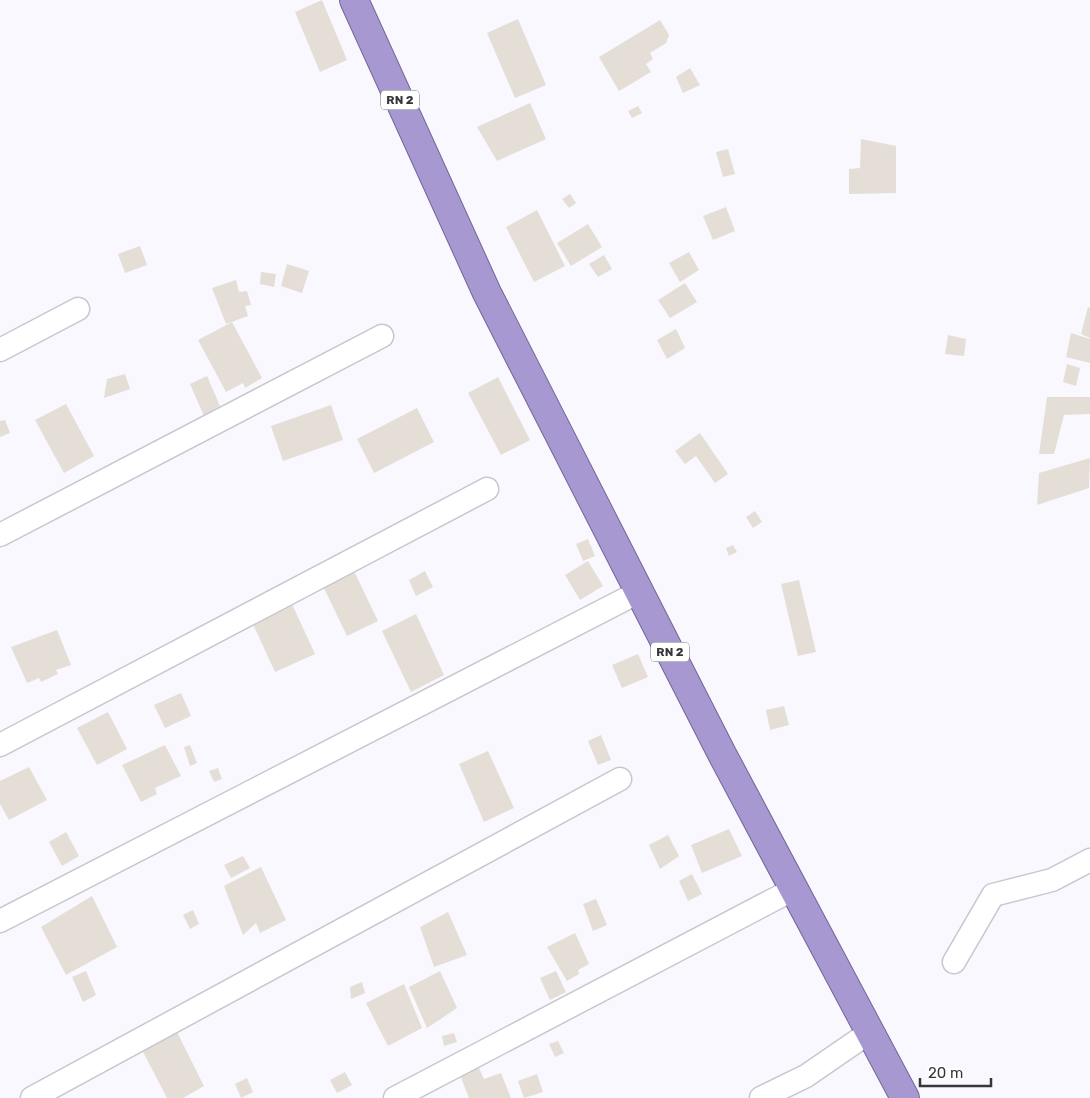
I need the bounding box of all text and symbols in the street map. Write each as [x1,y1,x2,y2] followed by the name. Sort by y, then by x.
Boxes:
[381,90,419,110] road number: RN 2
[651,642,689,662] road number: RN 2
[920,1056,991,1088] scale bar
[928,1064,963,1082] text: 20 m

